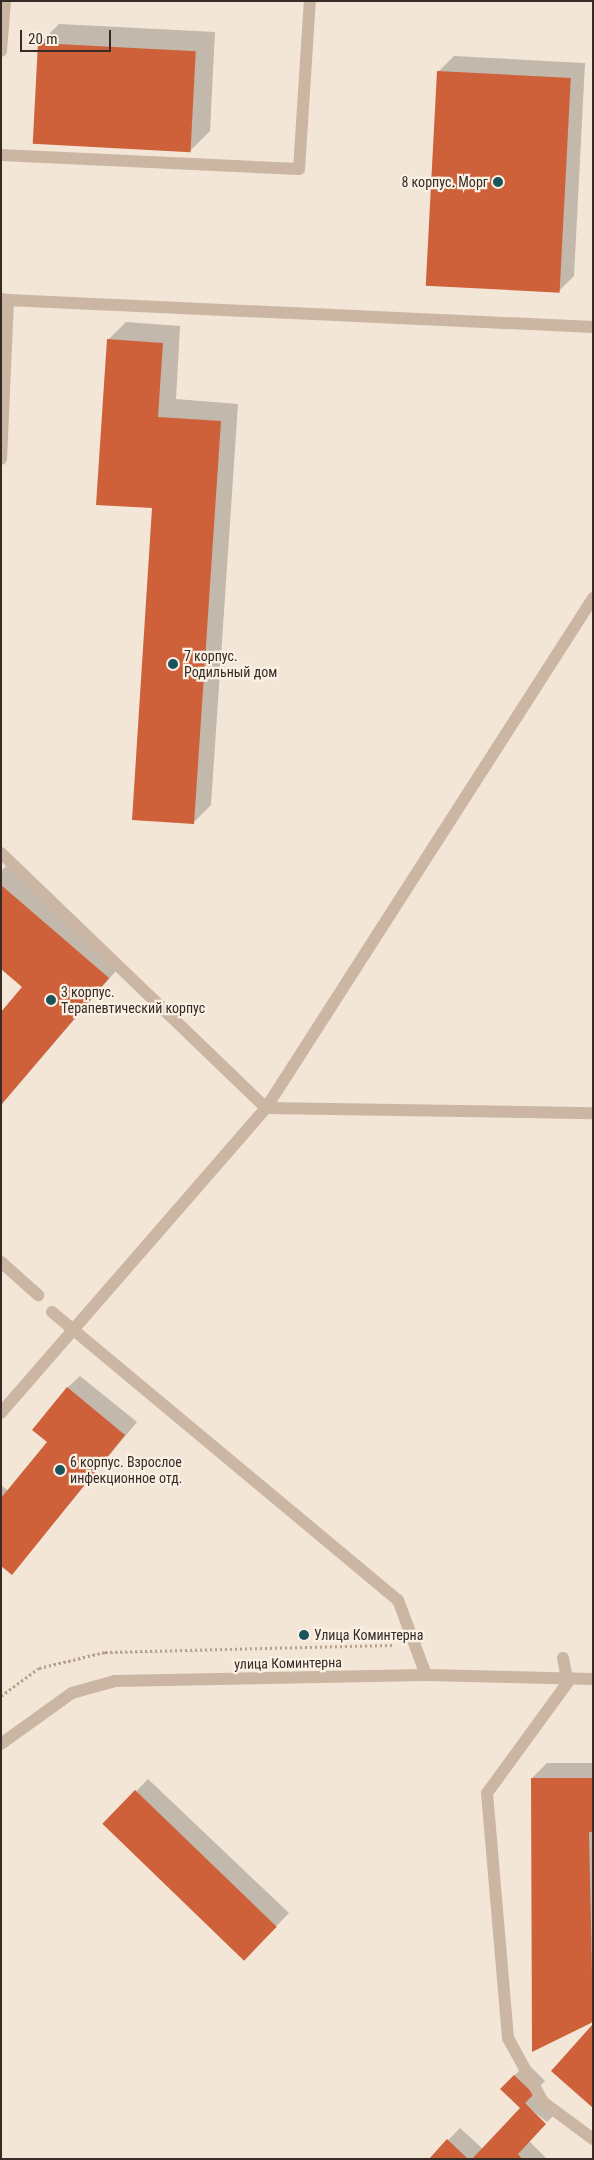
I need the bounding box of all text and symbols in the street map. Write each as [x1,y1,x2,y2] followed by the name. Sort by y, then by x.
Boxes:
[22,20,114,52] scale bar
[28,30,58,48] text: 20 m
[401,174,488,190] place label: 8 корпус. Морг
[492,176,504,188] marker: 8 корпус. Морг
[184,648,277,680] place label: 7 корпус. Родильный дом
[166,657,180,671] marker: 7 корпус. Родильный дом
[61,984,205,1016] place label: 3 корпус. Терапевтический корпус
[45,994,57,1006] marker: 3 корпус. Терапевтический корпус
[70,1454,182,1486] place label: 6 корпус. Взрослое инфекционное отд.
[54,1464,66,1476] marker: 6 корпус. Взрослое инфекционное отд.
[314,1627,423,1643] place label: Улица Коминтерна
[298,1629,310,1641] marker: Улица Коминтерна
[234,1654,342,1672] street label: улица Коминтерна

